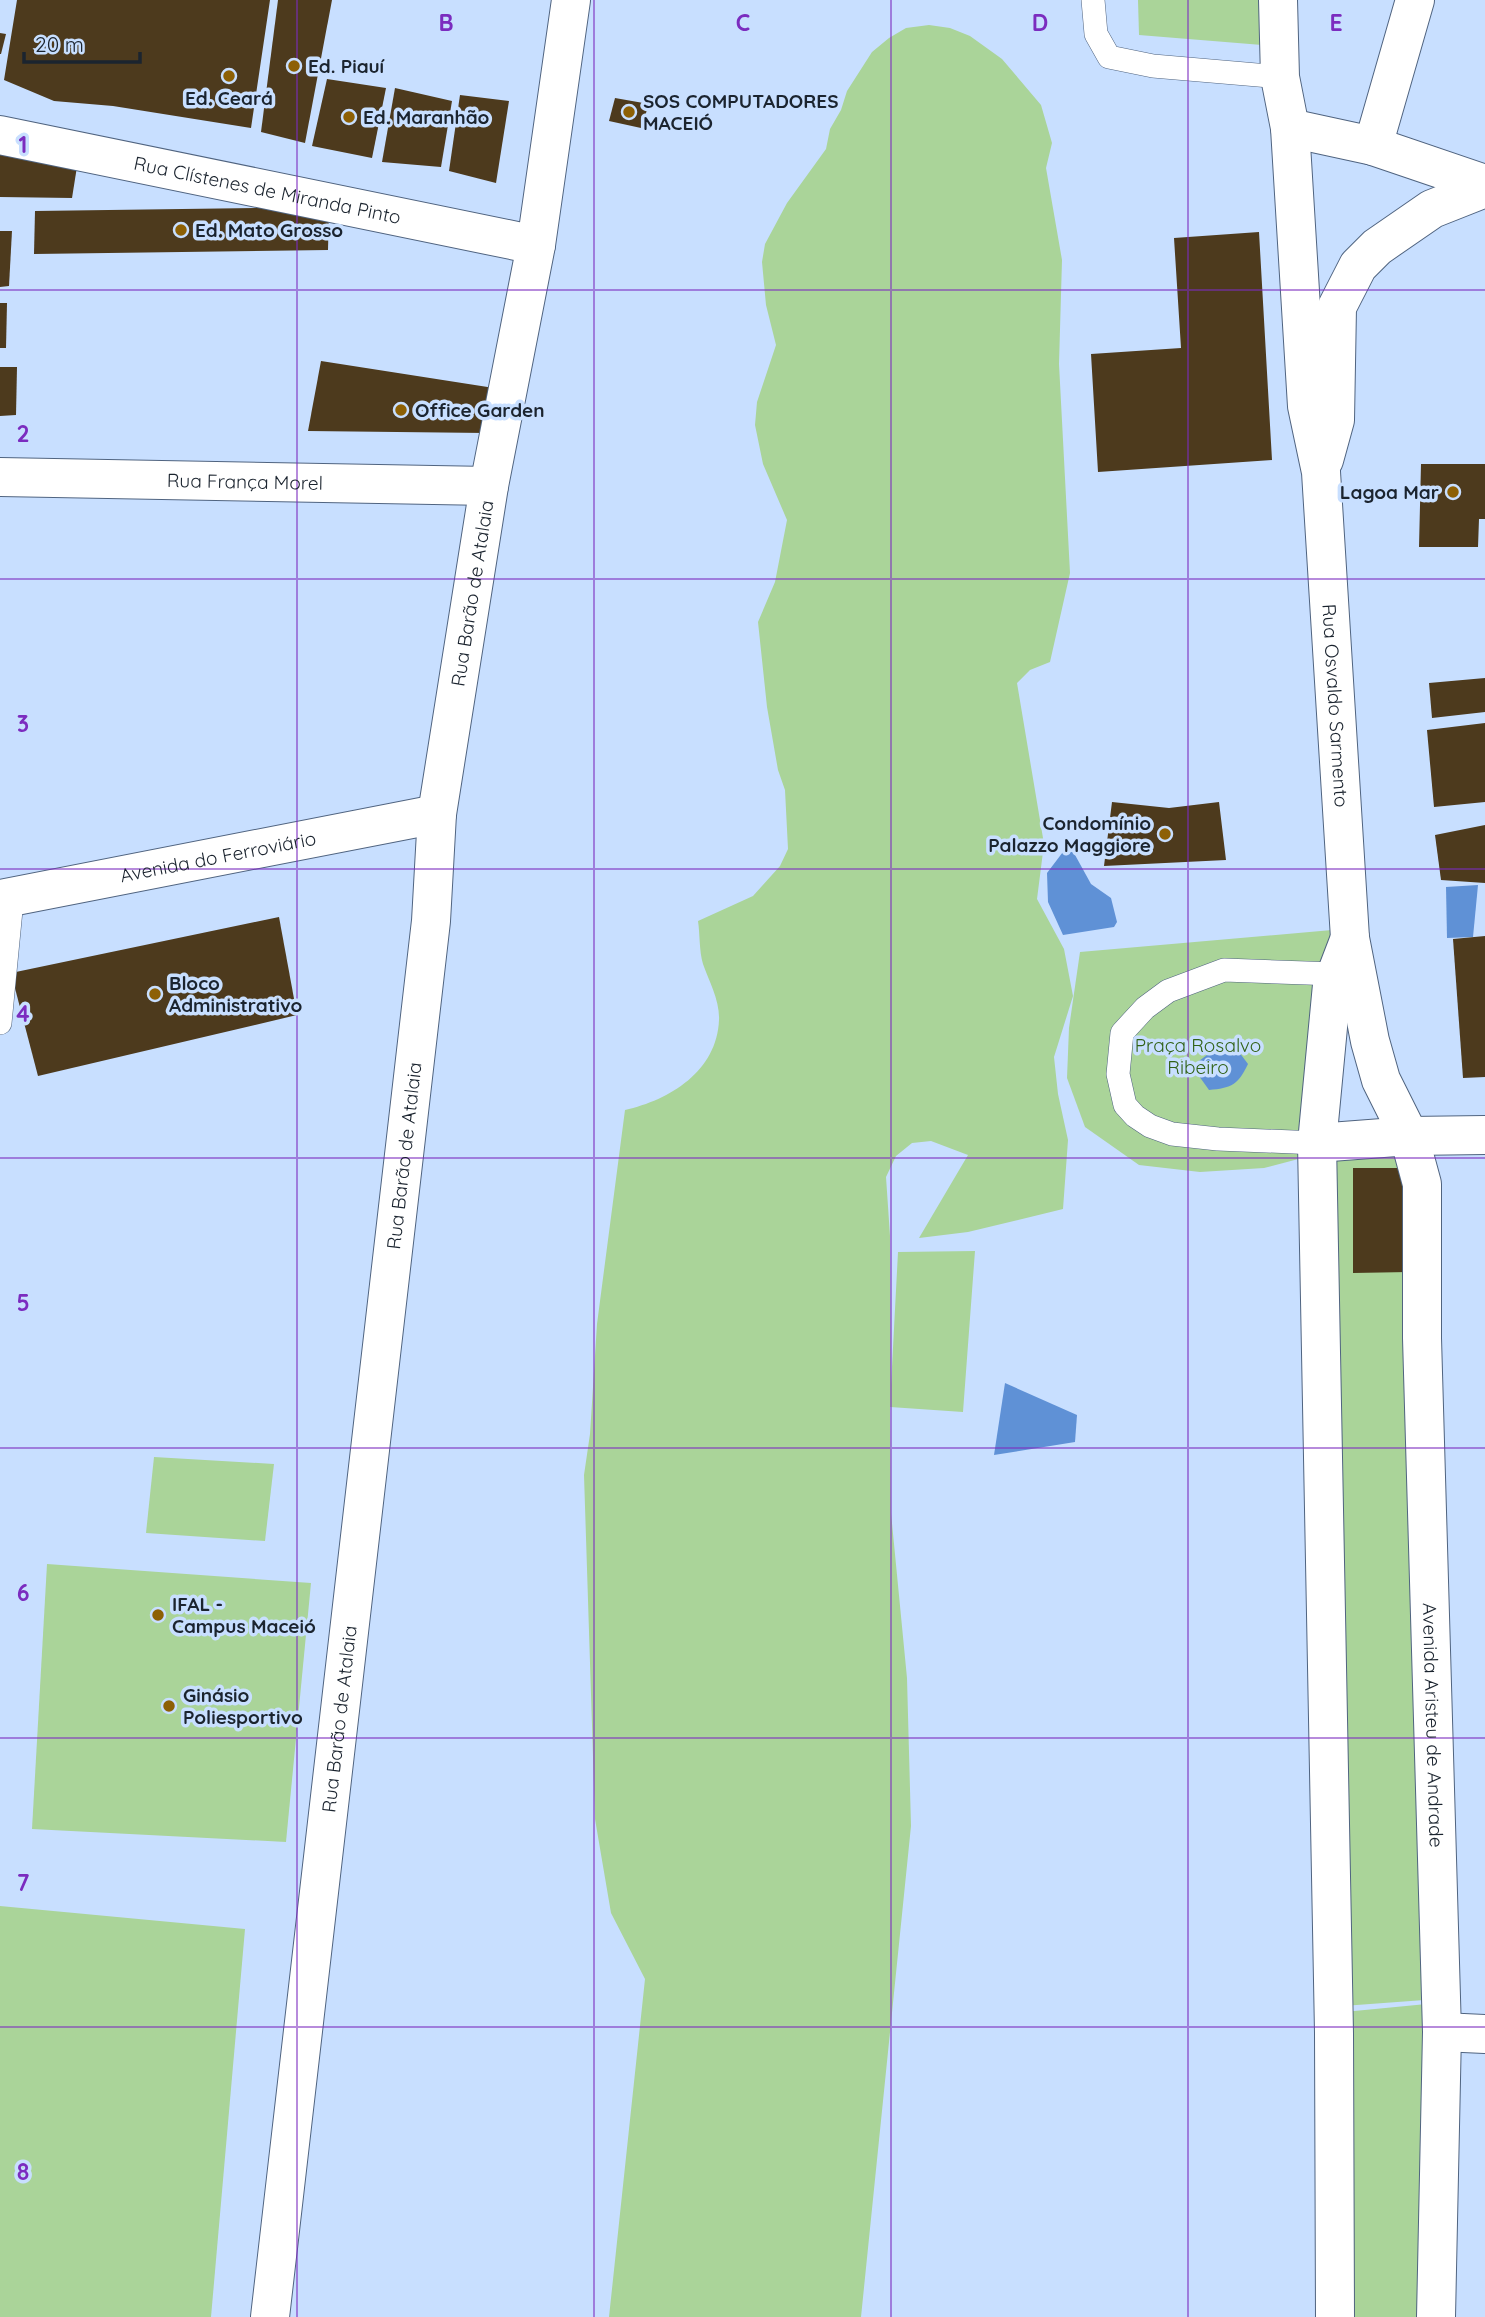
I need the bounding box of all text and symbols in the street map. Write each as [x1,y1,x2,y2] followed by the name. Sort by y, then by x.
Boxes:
[438,8,454,37] text: B
[736,8,750,37] text: C
[1032,8,1048,37] text: D
[1329,8,1343,37] text: E
[24,21,140,65] scale bar
[35,31,84,57] text: 20 m
[308,54,386,78] place label: Ed. Piauí
[286,58,302,74] marker: Ed. Piauí
[221,68,237,84] marker: Ed. Ceará
[185,86,273,110] place label: Ed. Ceará
[643,89,839,135] place label: SOS COMPUTADORES MACEIÓ
[621,104,637,120] marker: SOS COMPUTADORES MACEIÓ
[363,105,490,129] place label: Ed. Maranhão
[341,109,357,125] marker: Ed. Maranhão
[19,130,27,159] text: 1
[132,151,403,229] street label: Rua Clístenes de Miranda Pinto
[195,218,343,242] place label: Ed. Mato Grosso
[173,222,189,238] marker: Ed. Mato Grosso
[415,398,545,422] place label: Office Garden
[393,402,409,418] marker: Office Garden
[16,419,30,448] text: 2
[167,468,323,495] street label: Rua França Morel
[1340,480,1439,504] place label: Lagoa Mar
[1445,484,1461,500] marker: Lagoa Mar
[445,498,499,688] street label: Rua Barão de Atalaia
[1317,603,1354,808] street label: Rua Osvaldo Sarmento
[17,709,29,738] text: 3
[988,811,1151,857] place label: Condomínio Palazzo Maggiore
[118,826,318,887] street label: Avenida do Ferroviário
[1157,826,1173,842] marker: Condomínio Palazzo Maggiore
[169,971,303,1017] place label: Bloco Administrativo
[147,986,163,1002] marker: Bloco Administrativo
[16,999,30,1028] text: 4
[1135,1033,1261,1079] park label: Praça Rosalvo Ribeiro
[381,1061,427,1251] street label: Rua Barão de Atalaia
[16,1288,30,1317] text: 5
[17,1578,29,1607] text: 6
[172,1592,316,1638] place label: IFAL - Campus Maceió
[1418,1603,1449,1848] street label: Avenida Aristeu de Andrade
[150,1607,166,1623] marker: IFAL - Campus Maceió
[316,1624,362,1814] street label: Rua Barão de Atalaia
[183,1683,303,1729] place label: Ginásio Poliesportivo
[161,1698,177,1714] marker: Ginásio Poliesportivo
[17,1868,30,1897] text: 7
[17,2157,29,2186] text: 8

